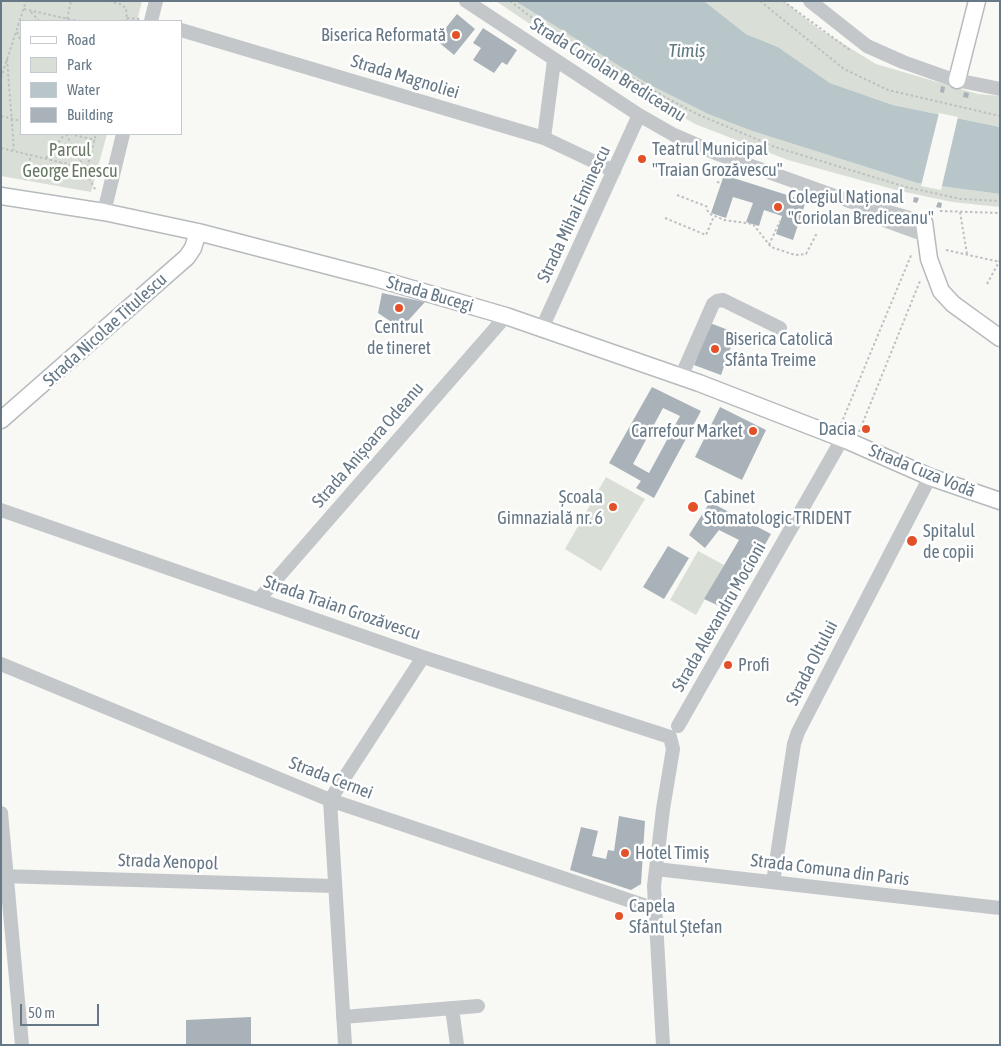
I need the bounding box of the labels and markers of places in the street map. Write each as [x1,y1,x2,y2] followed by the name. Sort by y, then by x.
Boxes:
[321,24,446,46] place label: Biserica Reformată
[450,29,462,41] marker: Biserica Reformată
[652,138,783,180] place label: Teatrul Municipal "Traian Grozăvescu"
[636,153,648,165] marker: Teatrul Municipal "Traian Grozăvescu"
[788,186,934,228] place label: Colegiul Național "Coriolan Brediceanu"
[772,201,784,213] marker: Colegiul Național "Coriolan Brediceanu"
[393,302,405,314] marker: Centrul de tineret
[367,316,431,358] place label: Centrul de tineret
[725,328,833,370] place label: Biserica Catolică Sfânta Treime
[709,343,721,355] marker: Biserica Catolică Sfânta Treime
[818,418,856,440] place label: Dacia
[631,420,743,442] place label: Carrefour Market
[860,423,872,435] marker: Dacia
[747,425,759,437] marker: Carrefour Market
[497,486,603,528] place label: Școala Gimnazială nr. 6
[704,486,852,528] place label: Cabinet Stomatologic TRIDENT
[686,500,700,514] marker: Cabinet Stomatologic TRIDENT
[607,501,619,513] marker: Școala Gimnazială nr. 6
[923,520,975,562] place label: Spitalul de copii
[905,534,919,548] marker: Spitalul de copii
[738,654,770,676] place label: Profi
[722,659,734,671] marker: Profi
[635,842,709,864] place label: Hotel Timiș
[619,847,631,859] marker: Hotel Timiș
[629,895,723,938] place label: Capela Sfântul Ștefan
[613,910,625,922] marker: Capela Sfântul Ștefan

